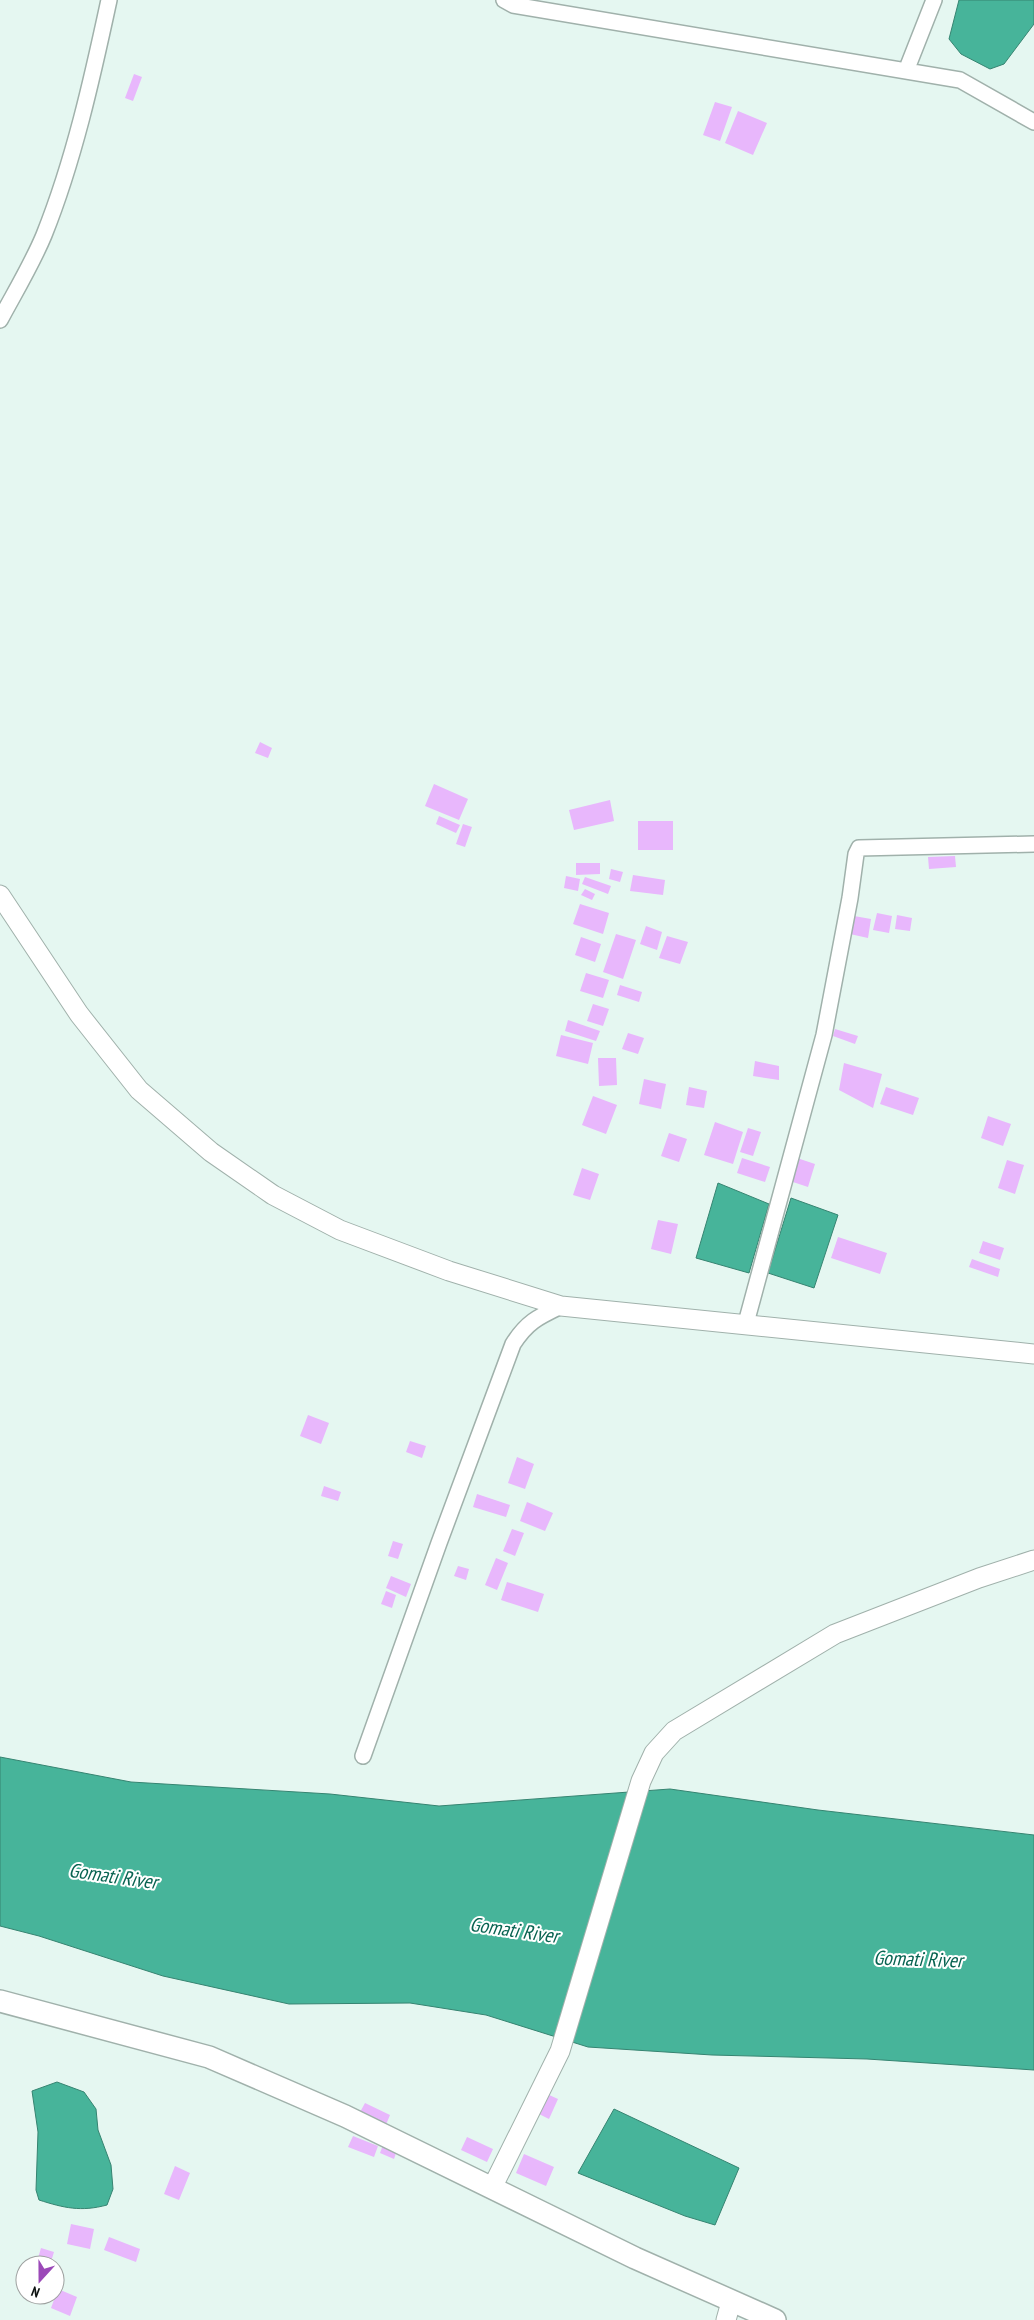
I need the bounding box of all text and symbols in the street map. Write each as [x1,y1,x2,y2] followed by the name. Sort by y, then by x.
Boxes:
[67,1857,161,1895] water label: Gomati River
[468,1911,562,1949] water label: Gomati River
[873,1944,965,1974] water label: Gomati River
[15,2255,65,2305] north arrow
[29,2282,42,2302] text: N

